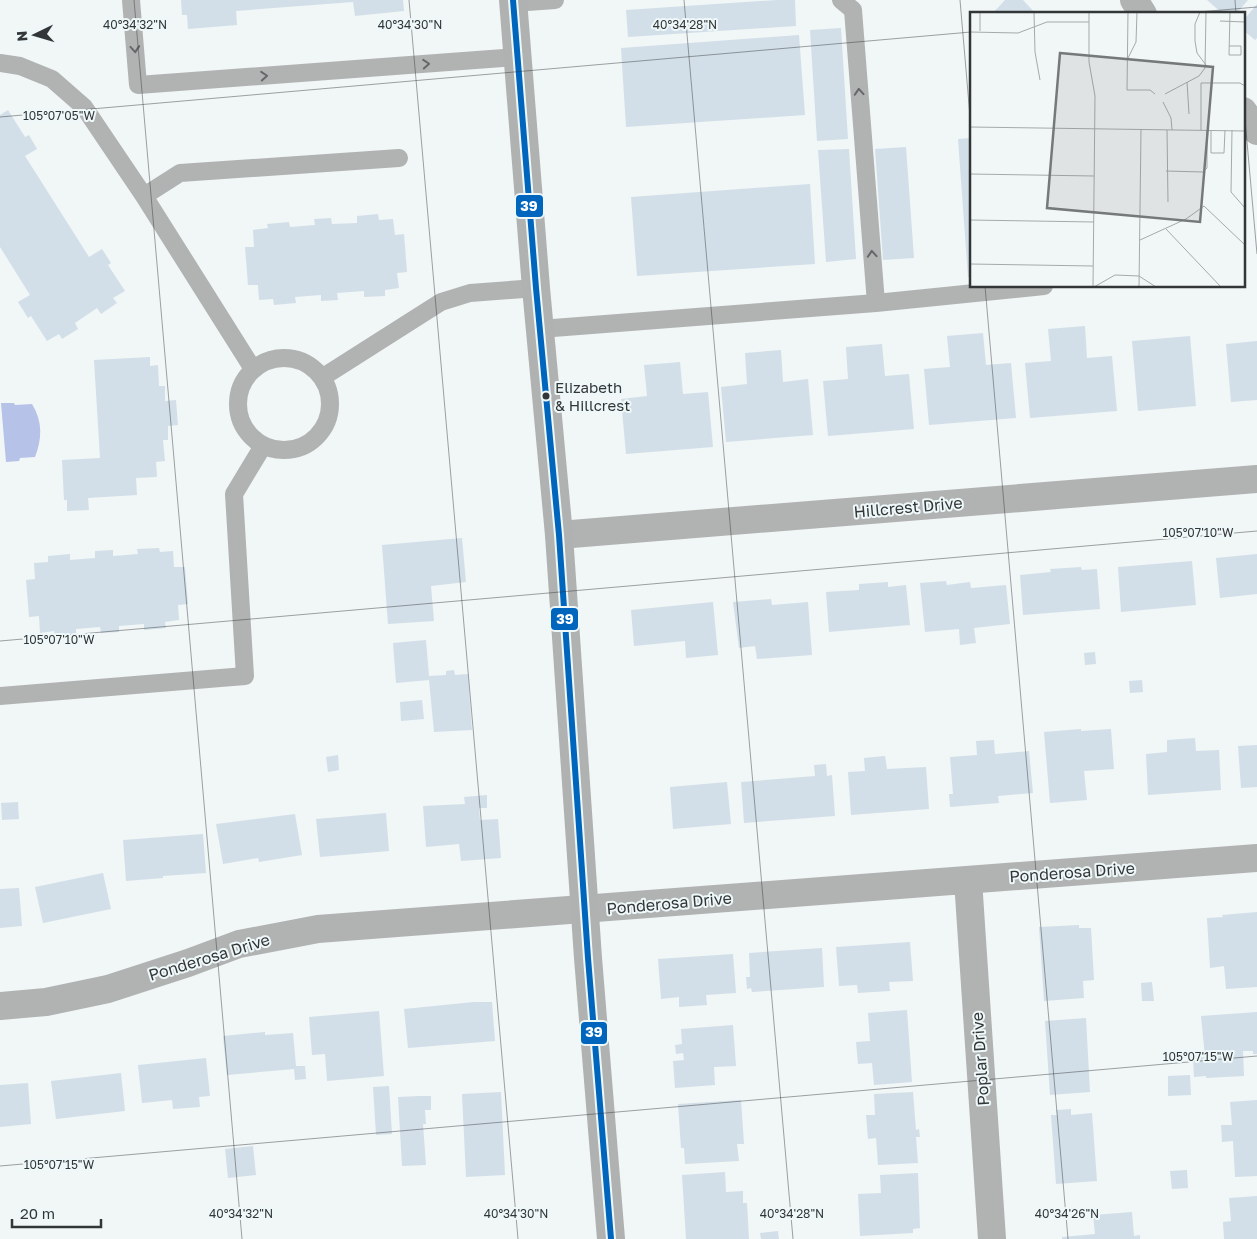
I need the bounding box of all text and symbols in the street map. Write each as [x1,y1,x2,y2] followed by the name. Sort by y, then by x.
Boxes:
[10,10,60,60] north arrow
[970,12,1244,288] inset map
[103,17,167,32] text: 40°34'32"N
[378,17,442,32] text: 40°34'30"N
[653,17,717,32] text: 40°34'28"N
[13,30,30,42] text: N
[130,45,141,53] one-way arrow
[423,58,431,69] one-way arrow
[261,70,269,81] one-way arrow
[854,88,865,96] one-way arrow
[23,108,96,123] text: 105°07'05"W
[515,194,544,218] line badge: 39
[520,197,538,214] text: 39
[866,250,877,258] one-way arrow
[555,378,630,414] place label: Elizabeth & Hillcrest
[541,391,551,401] marker: Elizabeth & Hillcrest
[853,492,963,522] street label: Hillcrest Drive
[1162,525,1234,540] text: 105°07'10"W
[550,607,579,631] line badge: 39
[556,610,574,627] text: 39
[23,632,95,647] text: 105°07'10"W
[1009,858,1135,886] street label: Ponderosa Drive
[606,888,732,918] street label: Ponderosa Drive
[146,929,272,985] street label: Ponderosa Drive
[967,1012,993,1106] street label: Poplar Drive
[580,1021,608,1045] line badge: 39
[585,1023,603,1040] text: 39
[1163,1049,1234,1064] text: 105°07'15"W
[24,1157,95,1172] text: 105°07'15"W
[12,1196,101,1228] scale bar
[20,1204,55,1222] text: 20 m
[209,1206,273,1221] text: 40°34'32"N
[484,1206,548,1221] text: 40°34'30"N
[760,1206,824,1221] text: 40°34'28"N
[1035,1206,1099,1221] text: 40°34'26"N

